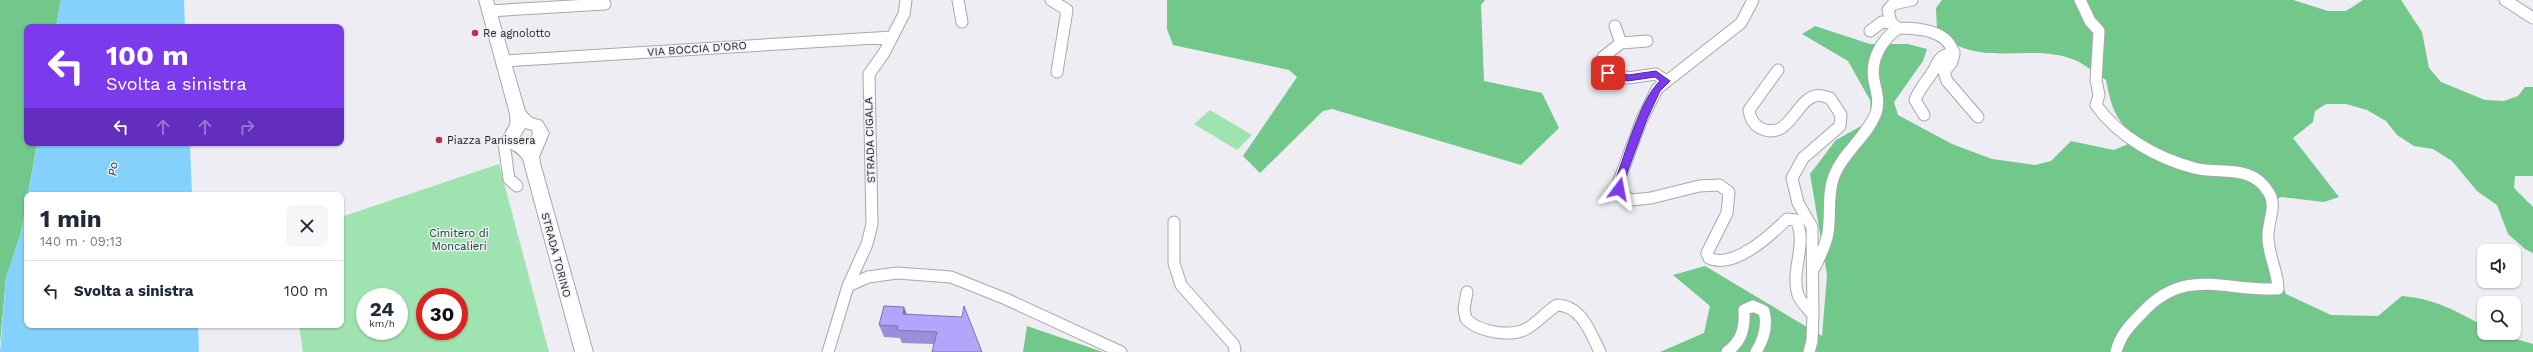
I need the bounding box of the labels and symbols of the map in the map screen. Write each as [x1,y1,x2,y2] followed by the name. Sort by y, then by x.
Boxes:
[483,27,551,40] place label: Re agnolotto
[470,28,480,38] marker: Re agnolotto
[647,39,747,59] street label: VIA BOCCIA D'ORO
[1591,56,1625,90] pin
[862,97,878,183] street label: STRADA CIGALA
[447,134,536,147] place label: Piazza Panissera
[434,135,444,145] marker: Piazza Panissera
[106,161,120,177] water label: Po
[1598,168,1640,210] position arrow
[538,211,574,299] street label: STRADA TORINO
[429,227,489,253] park label: Cimitero di Moncalieri
[416,288,468,340] speed limit sign: 30

